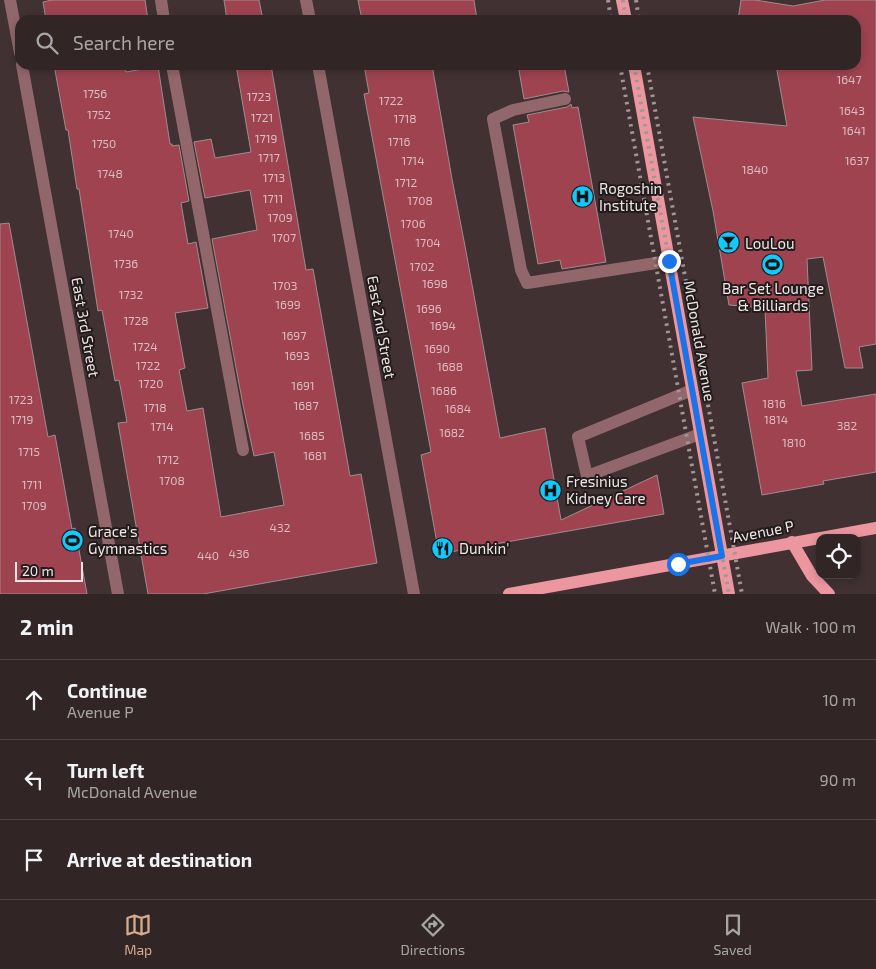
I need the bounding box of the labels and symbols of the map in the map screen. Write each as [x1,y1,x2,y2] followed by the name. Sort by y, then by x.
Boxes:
[836,72,862,86] house number: 1647
[83,86,107,100] house number: 1756
[247,89,271,103] house number: 1723
[379,93,403,107] house number: 1722
[839,103,865,117] house number: 1643
[87,107,111,121] house number: 1752
[251,110,273,124] house number: 1721
[394,111,416,125] house number: 1718
[842,123,866,137] house number: 1641
[255,131,277,145] house number: 1719
[388,134,410,148] house number: 1716
[92,136,116,150] house number: 1750
[258,150,280,164] house number: 1717
[401,153,425,167] house number: 1714
[845,153,869,167] house number: 1637
[742,162,768,176] house number: 1840
[97,166,123,180] house number: 1748
[263,170,285,184] house number: 1713
[395,175,417,189] house number: 1712
[599,179,662,214] place label: Rogoshin Institute
[571,185,595,209] hospital icon: Rogoshin Institute
[263,191,283,205] house number: 1711
[407,193,433,207] house number: 1708
[267,210,293,224] house number: 1709
[400,216,426,230] house number: 1706
[108,226,134,240] house number: 1740
[272,230,296,244] house number: 1707
[717,231,741,255] bar icon: LouLou
[745,234,795,252] place label: LouLou
[415,235,441,249] house number: 1704
[658,250,681,273] route end
[761,253,785,277] sports icon: Bar Set Lounge & Billiards
[114,256,138,270] house number: 1736
[410,259,435,273] house number: 1702
[364,274,400,380] street label: East 2nd Street
[68,276,104,379] street label: East 3rd Street
[422,276,448,290] house number: 1698
[273,278,297,292] house number: 1703
[681,279,719,403] street label: McDonald Avenue
[722,279,824,314] place label: Bar Set Lounge & Billiards
[119,287,143,301] house number: 1732
[275,297,301,311] house number: 1699
[416,301,442,315] house number: 1696
[124,313,148,327] house number: 1728
[430,318,456,332] house number: 1694
[282,328,306,342] house number: 1697
[132,339,158,353] house number: 1724
[424,341,450,355] house number: 1690
[284,348,310,362] house number: 1693
[136,358,160,372] house number: 1722
[437,359,463,373] house number: 1688
[139,376,163,390] house number: 1720
[291,378,315,392] house number: 1691
[431,383,457,397] house number: 1686
[9,392,33,406] house number: 1723
[762,396,786,410] house number: 1816
[293,398,319,412] house number: 1687
[144,400,166,414] house number: 1718
[445,401,471,415] house number: 1684
[11,412,33,426] house number: 1719
[764,412,788,426] house number: 1814
[837,418,858,432] house number: 382
[150,419,174,433] house number: 1714
[439,425,465,439] house number: 1682
[299,428,325,442] house number: 1685
[782,435,806,449] house number: 1810
[18,444,40,458] house number: 1715
[303,448,327,462] house number: 1681
[157,452,179,466] house number: 1712
[566,472,646,507] place label: Fresinius Kidney Care
[159,473,185,487] house number: 1708
[22,477,42,491] house number: 1711
[538,478,562,502] hospital icon: Fresinius Kidney Care
[21,498,47,512] house number: 1709
[731,516,796,546] street label: Avenue P
[270,520,291,534] house number: 432
[88,522,167,557] place label: Grace's Gymnastics
[60,528,84,552] sports icon: Grace's Gymnastics
[431,536,455,560] restaurant icon: Dunkin'
[459,539,509,557] place label: Dunkin'
[229,546,250,560] house number: 436
[197,548,219,562] house number: 440
[667,553,690,576] route start
[15,559,82,582] scale bar

